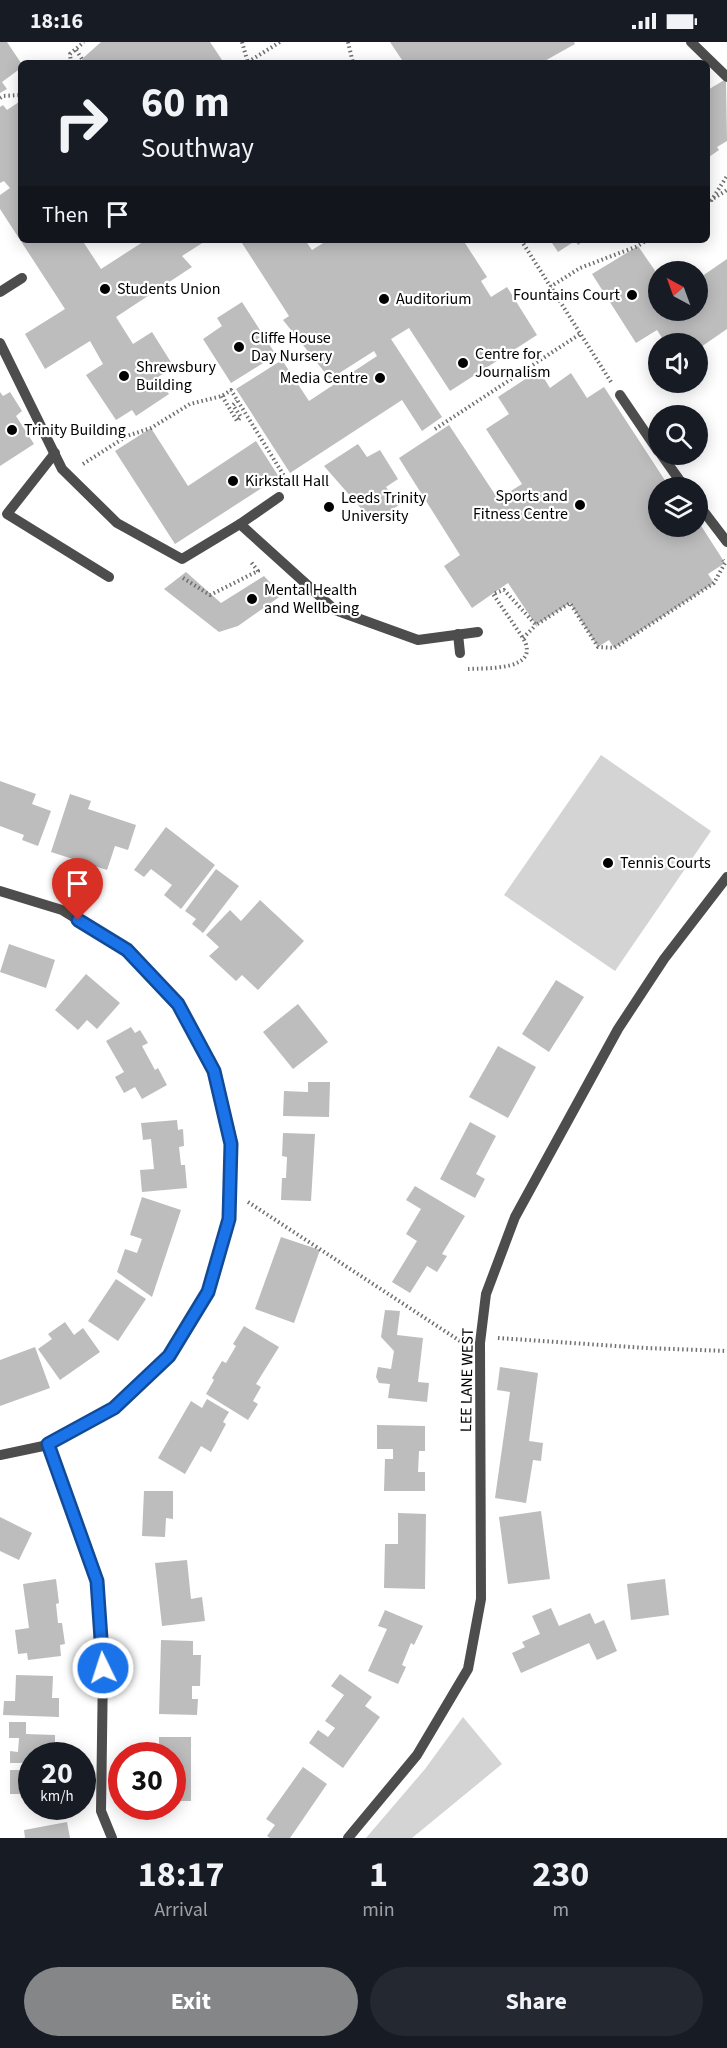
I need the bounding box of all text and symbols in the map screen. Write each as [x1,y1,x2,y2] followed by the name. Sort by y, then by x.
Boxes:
[30,5,83,37] text: 18:16
[141,73,230,133] text: 60 m
[42,84,120,162] icon: right
[141,129,254,168] text: Southway
[101,198,134,231] icon: arrive
[42,199,89,231] text: Then
[648,261,708,321] north arrow
[648,261,708,537] map controls
[117,278,220,300] place label: Students Union
[98,282,112,296] marker: Students Union
[513,284,621,306] place label: Fountains Court
[396,288,471,310] place label: Auditorium
[625,288,639,302] marker: Fountains Court
[377,292,391,306] marker: Auditorium
[251,327,333,367] place label: Cliffe House Day Nursery
[648,333,708,393] button: sound
[232,340,246,354] marker: Cliffe House Day Nursery
[475,343,550,383] place label: Centre for Journalism
[136,356,216,396] place label: Shrewsbury Building
[456,356,470,370] marker: Centre for Journalism
[280,367,368,389] place label: Media Centre
[117,369,131,383] marker: Shrewsbury Building
[373,371,387,385] marker: Media Centre
[648,405,708,465] button: search
[24,419,126,441] place label: Trinity Building
[5,423,19,437] marker: Trinity Building
[245,470,329,492] place label: Kirkstall Hall
[226,474,240,488] marker: Kirkstall Hall
[648,477,708,537] button: layers
[473,485,568,525] place label: Sports and Fitness Centre
[341,487,427,527] place label: Leeds Trinity University
[573,498,587,512] marker: Sports and Fitness Centre
[322,500,336,514] marker: Leeds Trinity University
[264,579,359,619] place label: Mental Health and Wellbeing
[245,592,259,606] marker: Mental Health and Wellbeing
[620,852,711,874] place label: Tennis Courts
[601,856,615,870] marker: Tennis Courts
[52,858,103,920] pin
[61,867,94,900] icon: arrive
[455,1327,479,1432] street label: LEE LANE WEST
[71,1636,135,1700] position arrow
[108,1742,186,1820] speed limit sign: 30
[41,1752,73,1795] text: 20
[40,1786,74,1807] text: km/h
[138,1849,225,1900] text: 18:17
[369,1849,388,1900] text: 1
[532,1849,589,1900] text: 230
[154,1896,208,1924] text: Arrival
[362,1896,395,1924] text: min
[552,1896,569,1924] text: m
[24,1967,358,2036] button: Exit
[370,1967,703,2036] button: Share

